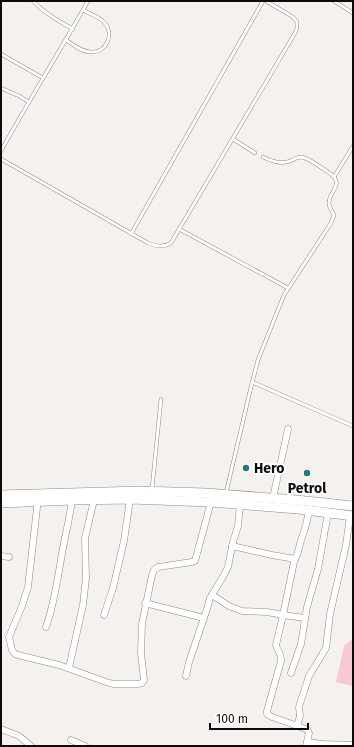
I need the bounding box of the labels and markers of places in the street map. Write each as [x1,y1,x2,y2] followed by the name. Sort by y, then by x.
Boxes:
[254,460,284,477] place label: Hero
[241,463,251,473] marker: Hero
[302,468,312,478] marker: Petrol
[288,480,327,497] place label: Petrol

